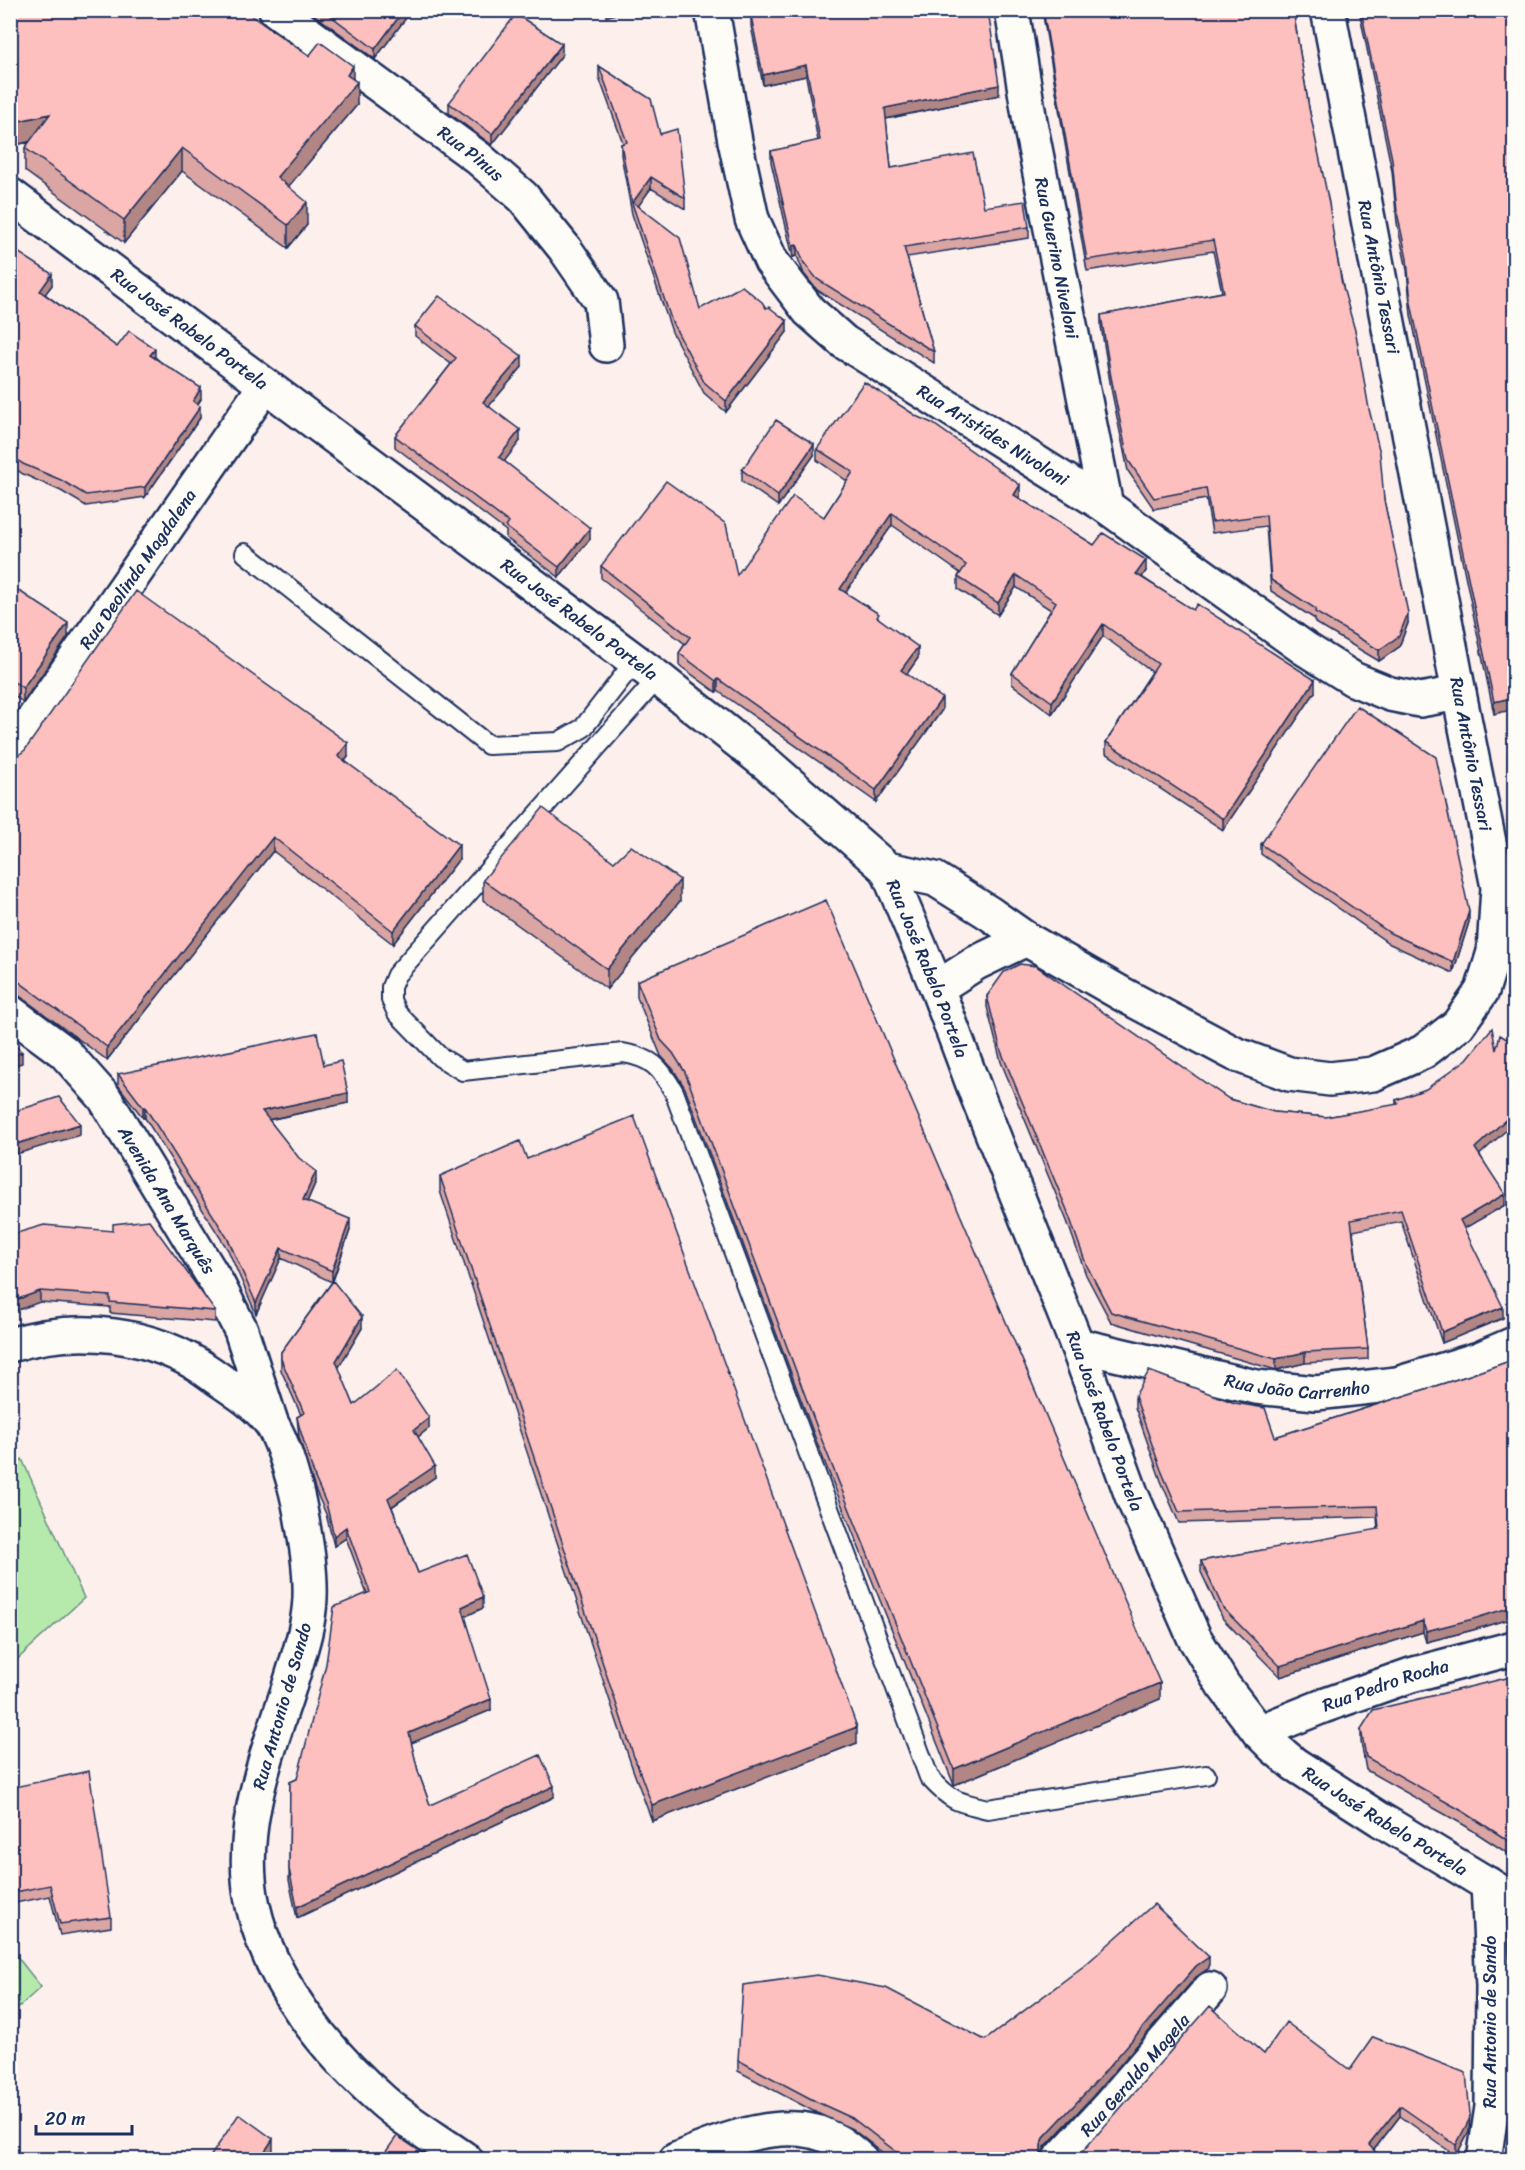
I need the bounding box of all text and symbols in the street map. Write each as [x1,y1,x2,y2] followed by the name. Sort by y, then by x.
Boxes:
[431,117,512,190] street label: Rua Pinus
[1025,174,1089,342] street label: Rua Guerino Niveloni
[1348,197,1410,358] street label: Rua Antônio Tessari
[104,259,275,399] street label: Rua José Rabelo Portela
[910,375,1076,496] street label: Rua Aristídes Nivoloni
[70,482,205,656] street label: Rua Deolinda Magdalena
[493,550,665,689] street label: Rua José Rabelo Portela
[1440,674,1502,835] street label: Rua Antônio Tessari
[877,874,978,1062] street label: Rua José Rabelo Portela
[108,1118,225,1282] street label: Avenida Ana Marquês
[1057,1326,1153,1516] street label: Rua José Rabelo Portela
[1221,1364,1371,1409] street label: Rua João Carrenho
[243,1619,321,1793] street label: Rua Antonio de Sando
[1318,1650,1452,1721] street label: Rua Pedro Rocha
[1296,1757,1474,1885] street label: Rua José Rabelo Portela
[1474,1936,1506,2108] street label: Rua Antonio de Sando
[1072,2005,1199,2144] street label: Rua Geraldo Magela
[36,2098,132,2136] scale bar
[45,2103,85,2135] text: 20 m

